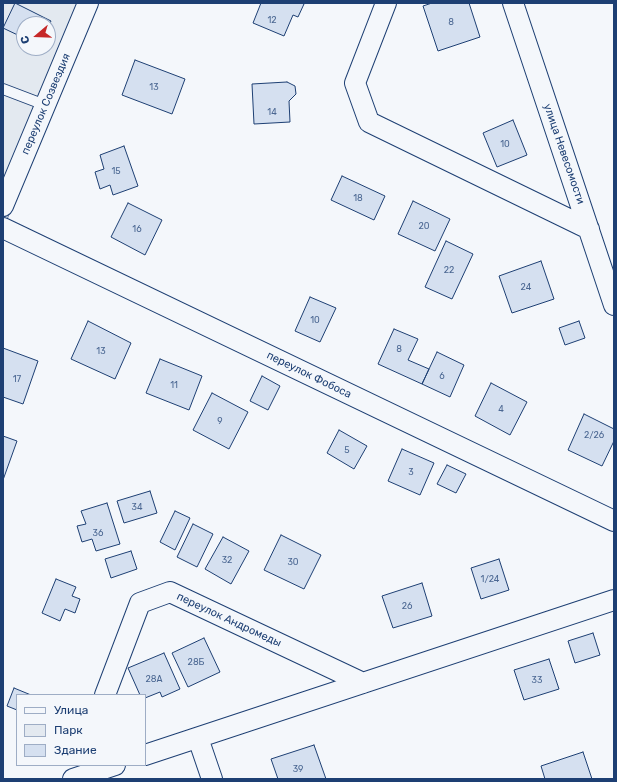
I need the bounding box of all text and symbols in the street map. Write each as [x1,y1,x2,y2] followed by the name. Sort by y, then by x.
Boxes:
[267,15,277,25] house number: 12
[16,16,56,56] north arrow
[448,17,454,27] house number: 8
[18,34,33,46] text: С
[19,51,73,157] street label: переулок Созвездия
[149,82,159,92] house number: 13
[541,102,587,206] street label: улица Невесомости
[267,107,277,117] house number: 14
[500,139,510,149] house number: 10
[111,166,121,176] house number: 15
[353,193,363,203] house number: 18
[419,221,429,231] house number: 20
[132,224,142,234] house number: 16
[444,265,454,275] house number: 22
[521,282,531,292] house number: 24
[310,315,320,325] house number: 10
[396,344,402,354] house number: 8
[96,346,106,356] house number: 13
[264,349,354,401] street label: переулок Фобоса
[439,371,445,381] house number: 6
[13,374,21,384] house number: 17
[170,380,178,390] house number: 11
[498,404,504,414] house number: 4
[217,416,223,426] house number: 9
[584,430,604,440] house number: 2/26
[344,445,350,455] house number: 5
[408,467,414,477] house number: 3
[132,502,142,512] house number: 34
[93,528,103,538] house number: 36
[222,555,232,565] house number: 32
[287,557,299,567] house number: 30
[481,574,499,584] house number: 1/24
[175,590,283,650] street label: переулок Андромеды
[402,601,412,611] house number: 26
[188,657,204,667] house number: 28Б
[145,674,163,684] house number: 28А
[532,675,542,685] house number: 33
[16,694,146,766] legend
[54,703,88,717] text: Улица
[54,723,83,737] text: Парк
[54,743,97,757] text: Здание
[293,764,303,774] house number: 39

